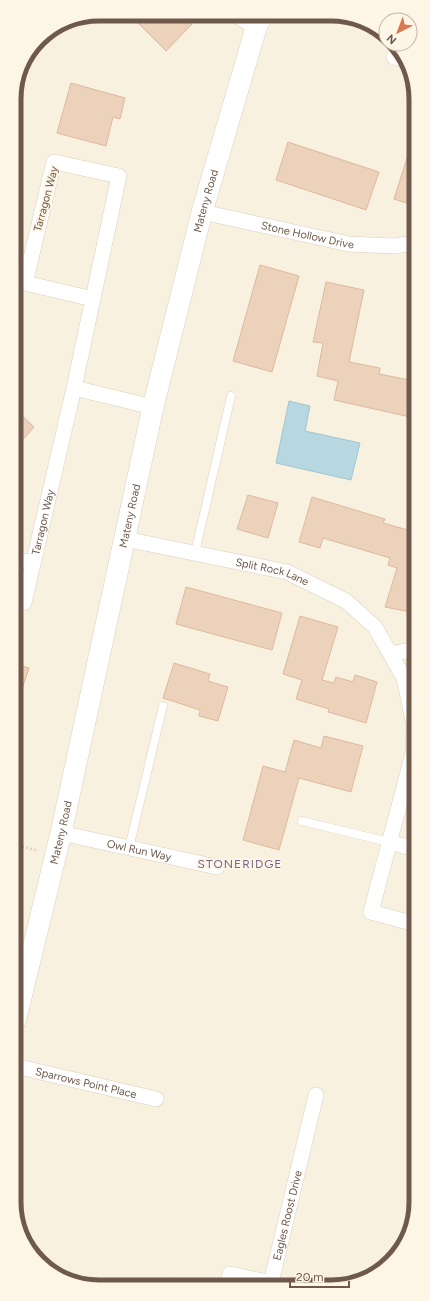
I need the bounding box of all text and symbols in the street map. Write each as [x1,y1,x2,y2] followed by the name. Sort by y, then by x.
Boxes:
[378,12,418,52] north arrow
[384,31,399,47] text: N
[31,165,61,233] street label: Tarragon Way
[191,168,221,234] street label: Mateny Road
[260,219,354,251] street label: Stone Hollow Drive
[116,483,143,549] street label: Mateny Road
[29,488,57,556] street label: Tarragon Way
[234,555,311,588] street label: Split Rock Lane
[47,799,74,866] street label: Mateny Road
[106,837,173,863] street label: Owl Run Way
[198,857,282,871] district label: STONERIDGE
[34,1064,138,1101] street label: Sparrows Point Place
[270,1169,304,1262] street label: Eagles Roost Drive
[290,1263,349,1289] scale bar
[296,1270,324,1284] text: 20 m

